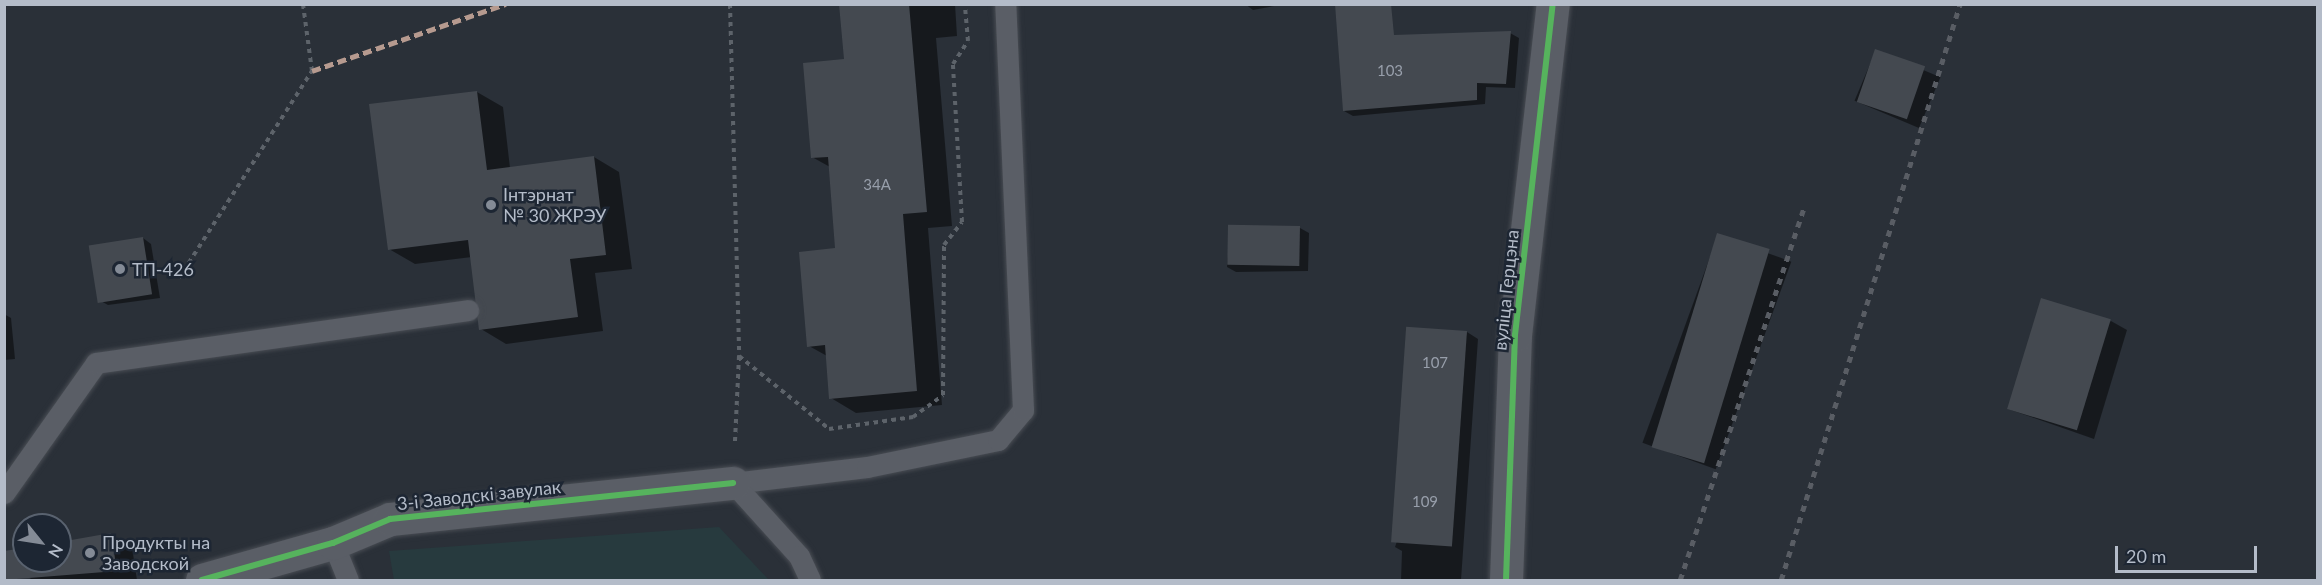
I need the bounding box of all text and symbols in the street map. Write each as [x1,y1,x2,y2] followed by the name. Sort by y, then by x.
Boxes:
[1377,62,1403,80] house number: 103
[863,176,891,194] house number: 34А
[503,184,606,226] place label: Інтэрнат № 30 ЖРЭУ
[484,198,498,212] marker: Інтэрнат № 30 ЖРЭУ
[1489,229,1523,351] street label: вуліца Герцэна
[132,258,194,280] place label: ТП-426
[113,262,127,276] marker: ТП-426
[1422,354,1448,372] house number: 107
[396,476,562,514] street label: 3-і Заводскі завулак
[1412,493,1438,511] house number: 109
[12,513,72,573] north arrow
[102,532,210,574] place label: Продукты на Заводской
[2118,534,2260,572] scale bar
[45,541,68,561] text: N
[2126,545,2166,567] text: 20 m
[83,546,97,560] marker: Продукты на Заводской

